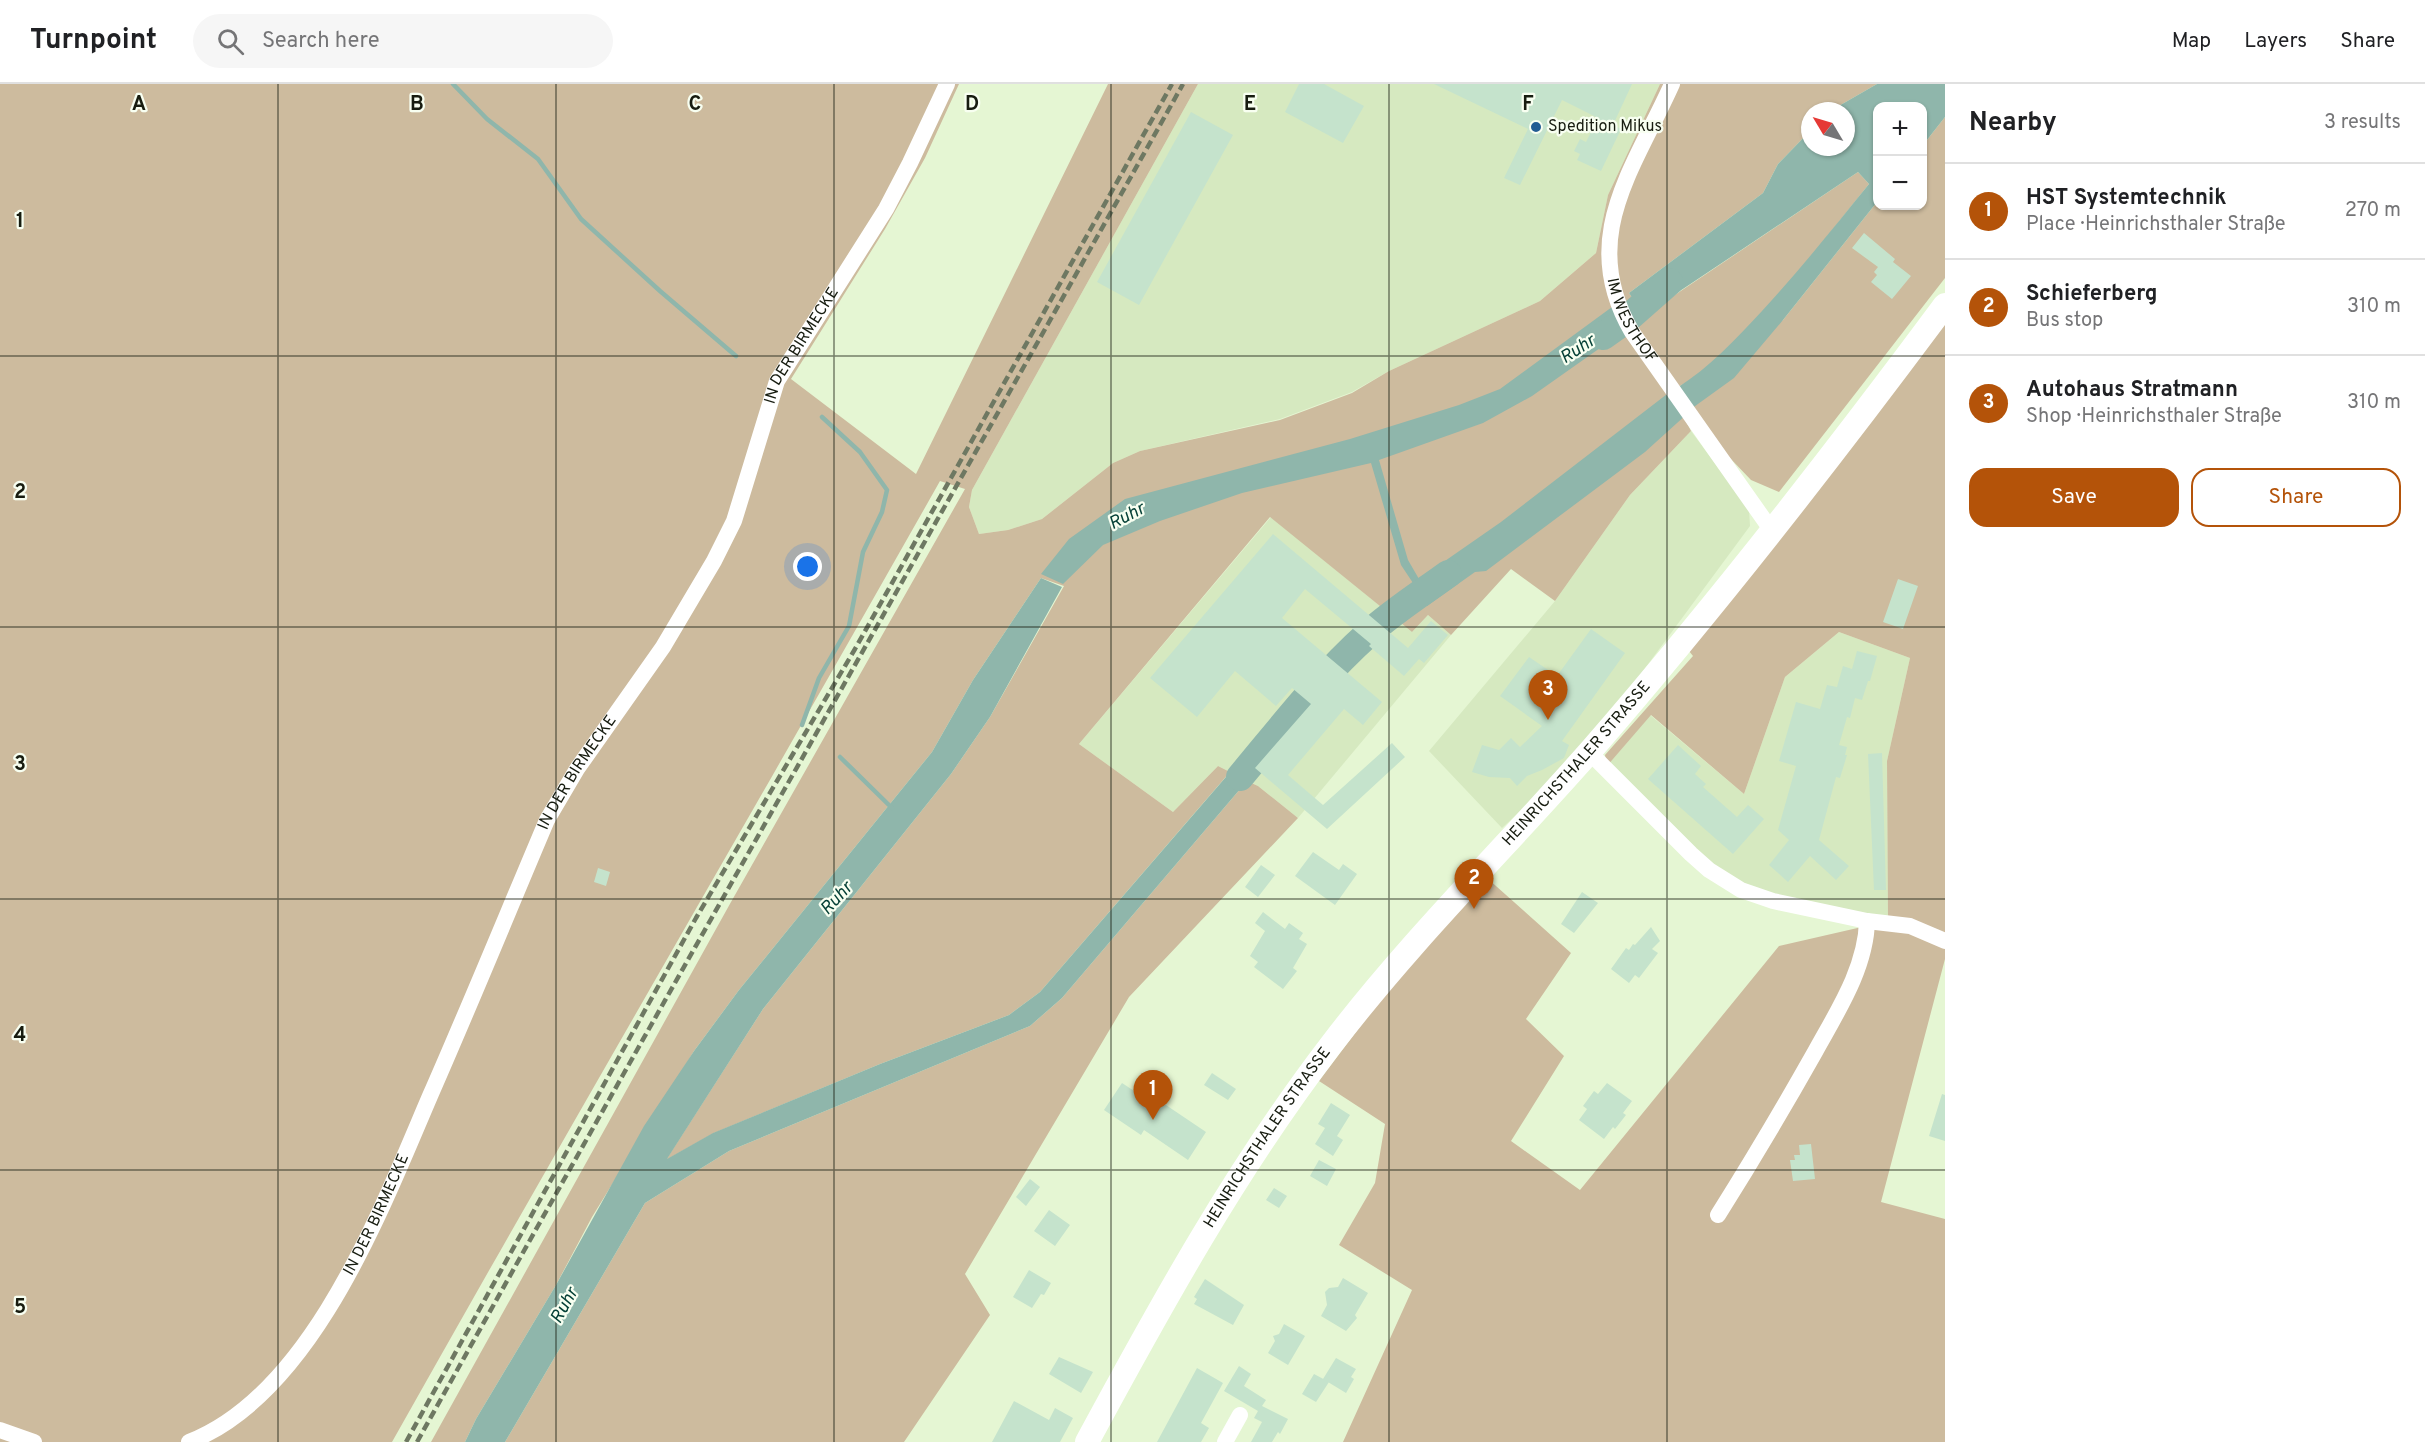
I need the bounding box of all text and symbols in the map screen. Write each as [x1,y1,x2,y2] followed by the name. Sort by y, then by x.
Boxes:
[193,14,613,68] search box
[30,23,157,59] text: Turnpoint
[214,25,247,58] icon: search
[262,28,379,55] text: Search here
[2172,28,2211,55] text: Map
[2244,28,2307,55] text: Layers
[2340,28,2395,55] text: Share
[132,92,146,118] text: A
[410,92,424,118] text: B
[689,92,701,118] text: C
[965,92,979,118] text: D
[1244,92,1256,118] text: E
[1522,92,1534,118] text: F
[1801,102,1855,156] north arrow
[1873,102,1927,210] map controls
[1873,102,1927,156] button: +
[1969,107,2057,140] text: Nearby
[2324,110,2401,136] text: 3 results
[1548,117,1662,137] place label: Spedition Mikus
[1529,120,1543,134] marker: Spedition Mikus
[1873,156,1927,210] button: −
[2026,185,2227,212] text: HST Systemtechnik
[1985,198,1993,224] text: 1
[2345,198,2401,224] text: 270 m
[16,209,24,235] text: 1
[2026,212,2286,238] text: Place · Heinrichsthaler Straße
[1602,276,1661,367] street label: IM WESTHOF
[2026,281,2158,308] text: Schieferberg
[761,284,844,406] street label: IN DER BIRMECKE
[1982,294,1995,320] text: 2
[2347,294,2401,320] text: 310 m
[2026,308,2103,334] text: Bus stop
[1556,329,1602,370] water label: Ruhr
[2026,377,2238,404] text: Autohaus Stratmann
[1983,390,1995,416] text: 3
[2347,390,2401,416] text: 310 m
[2026,404,2282,430] text: Shop · Heinrichsthaler Straße
[1969,468,2179,527] button: Save
[2191,468,2401,527] button: Share
[14,480,26,506] text: 2
[1105,497,1151,536] water label: Ruhr
[793,552,822,581] your location
[1528,670,1568,720] pin: 3
[1498,677,1655,851] street label: HEINRICHSTHALER STRASSE
[534,712,622,833] street label: IN DER BIRMECKE
[14,752,26,778] text: 3
[1454,860,1494,909] pin: 2
[816,876,860,921] water label: Ruhr
[14,1023,26,1049] text: 4
[1200,1043,1336,1232] street label: HEINRICHSTHALER STRASSE
[1134,1070,1172,1120] pin: 1
[340,1151,414,1279] street label: IN DER BIRMECKE
[546,1282,585,1328] water label: Ruhr
[14,1295,26,1321] text: 5

